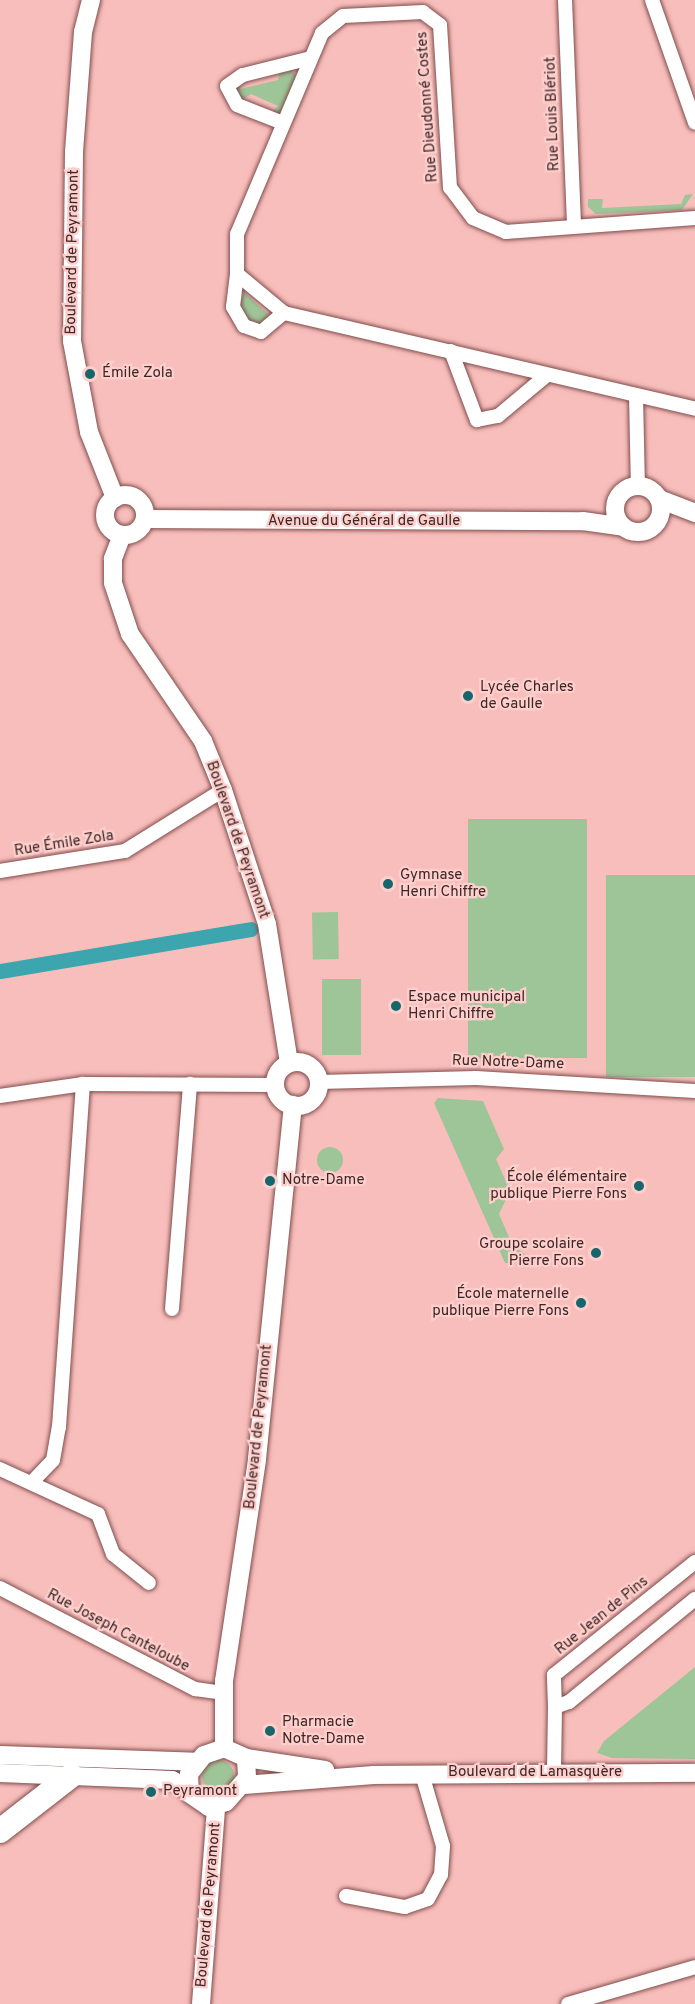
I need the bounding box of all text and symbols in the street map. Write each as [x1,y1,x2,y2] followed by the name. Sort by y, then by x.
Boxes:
[414,31,442,183] street label: Rue Dieudonné Costes
[542,56,564,172] street label: Rue Louis Blériot
[63,169,83,335] street label: Boulevard de Peyramont
[102,365,173,383] place label: Émile Zola
[83,367,97,381] marker: Émile Zola
[268,513,460,531] street label: Avenue du Général de Gaulle
[480,678,574,713] place label: Lycée Charles de Gaulle
[461,689,475,703] marker: Lycée Charles de Gaulle
[202,759,272,921] street label: Boulevard de Peyramont
[13,827,115,861] street label: Rue Émile Zola
[400,866,486,901] place label: Gymnase Henri Chiffre
[381,877,395,891] marker: Gymnase Henri Chiffre
[408,988,525,1023] place label: Espace municipal Henri Chiffre
[389,999,403,1013] marker: Espace municipal Henri Chiffre
[452,1052,564,1074] street label: Rue Notre-Dame
[490,1168,627,1203] place label: École élémentaire publique Pierre Fons
[282,1172,364,1190] place label: Notre-Dame
[263,1174,277,1188] marker: Notre-Dame
[632,1179,646,1193] marker: École élémentaire publique Pierre Fons
[479,1235,584,1270] place label: Groupe scolaire Pierre Fons
[589,1246,603,1260] marker: Groupe scolaire Pierre Fons
[432,1285,569,1320] place label: École maternelle publique Pierre Fons
[574,1296,588,1310] marker: École maternelle publique Pierre Fons
[241,1344,277,1510] street label: Boulevard de Peyramont
[552,1573,652,1659] street label: Rue Jean de Pins
[44,1586,192,1676] street label: Rue Joseph Canteloube
[282,1713,364,1748] place label: Pharmacie Notre-Dame
[263,1724,277,1738] marker: Pharmacie Notre-Dame
[448,1764,622,1782] street label: Boulevard de Lamasquère
[163,1783,237,1801] place label: Peyramont
[144,1785,158,1799] marker: Peyramont
[193,1822,225,1988] street label: Boulevard de Peyramont

